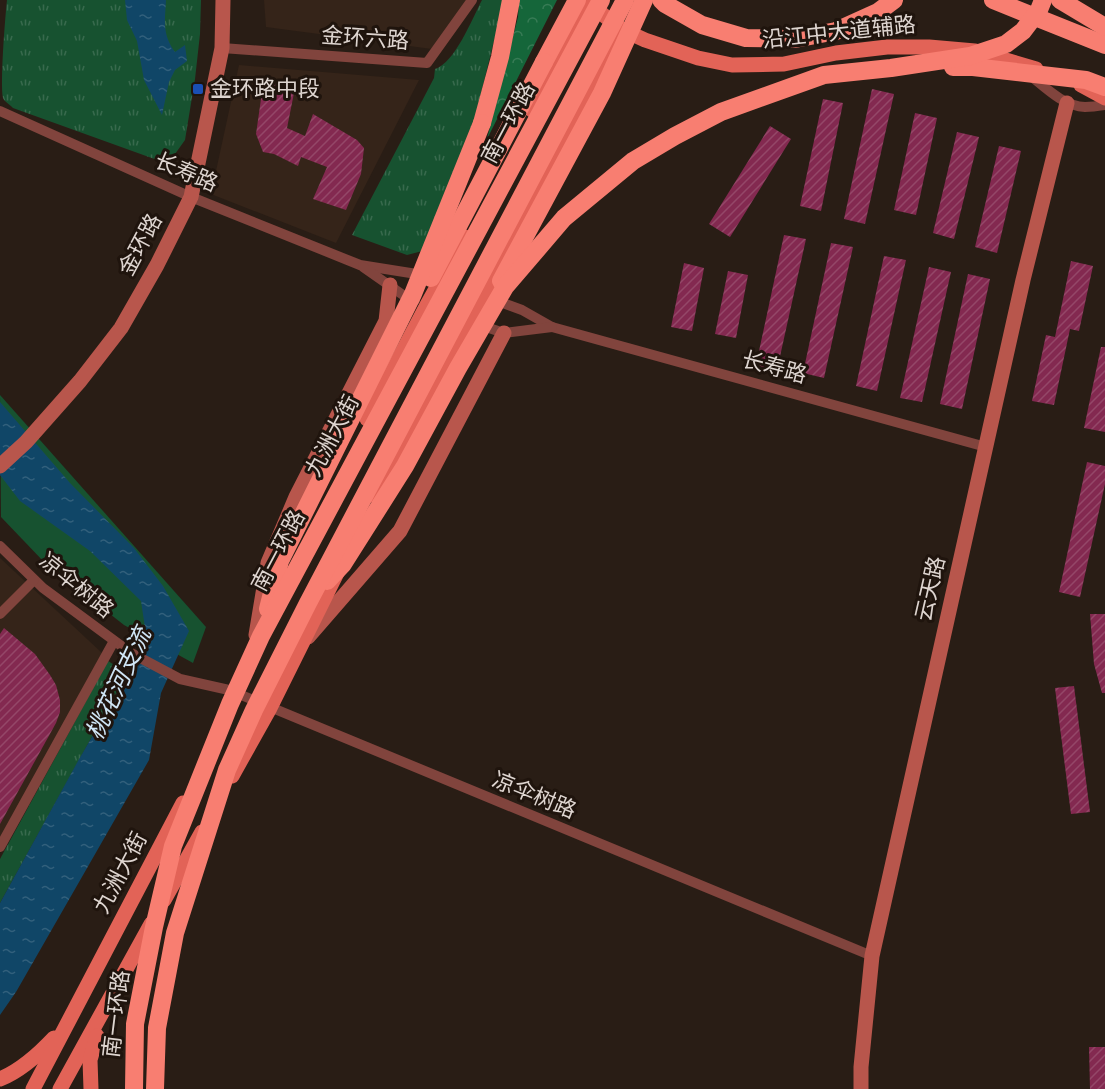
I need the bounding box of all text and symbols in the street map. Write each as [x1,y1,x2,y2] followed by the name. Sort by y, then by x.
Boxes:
[761,12,917,54] street label: 沿江中大道辅路
[320,22,410,56] street label: 金环六路
[210,76,320,103] place label: 金环路中段
[476,78,542,168] street label: 南一环路
[191,82,205,96] marker: 金环路中段
[150,148,222,198] street label: 长寿路
[114,210,168,280] street label: 金环路
[739,346,809,390] street label: 长寿路
[300,391,366,481] street label: 九洲大街
[246,506,312,596] street label: 南一环路
[33,548,119,624] street label: 凉伞树路
[910,554,952,624] street label: 云天路
[81,621,159,745] water label: 桃花河支流
[488,767,580,825] street label: 凉伞树路
[88,828,154,918] street label: 九洲大街
[98,969,136,1059] street label: 南一环路

